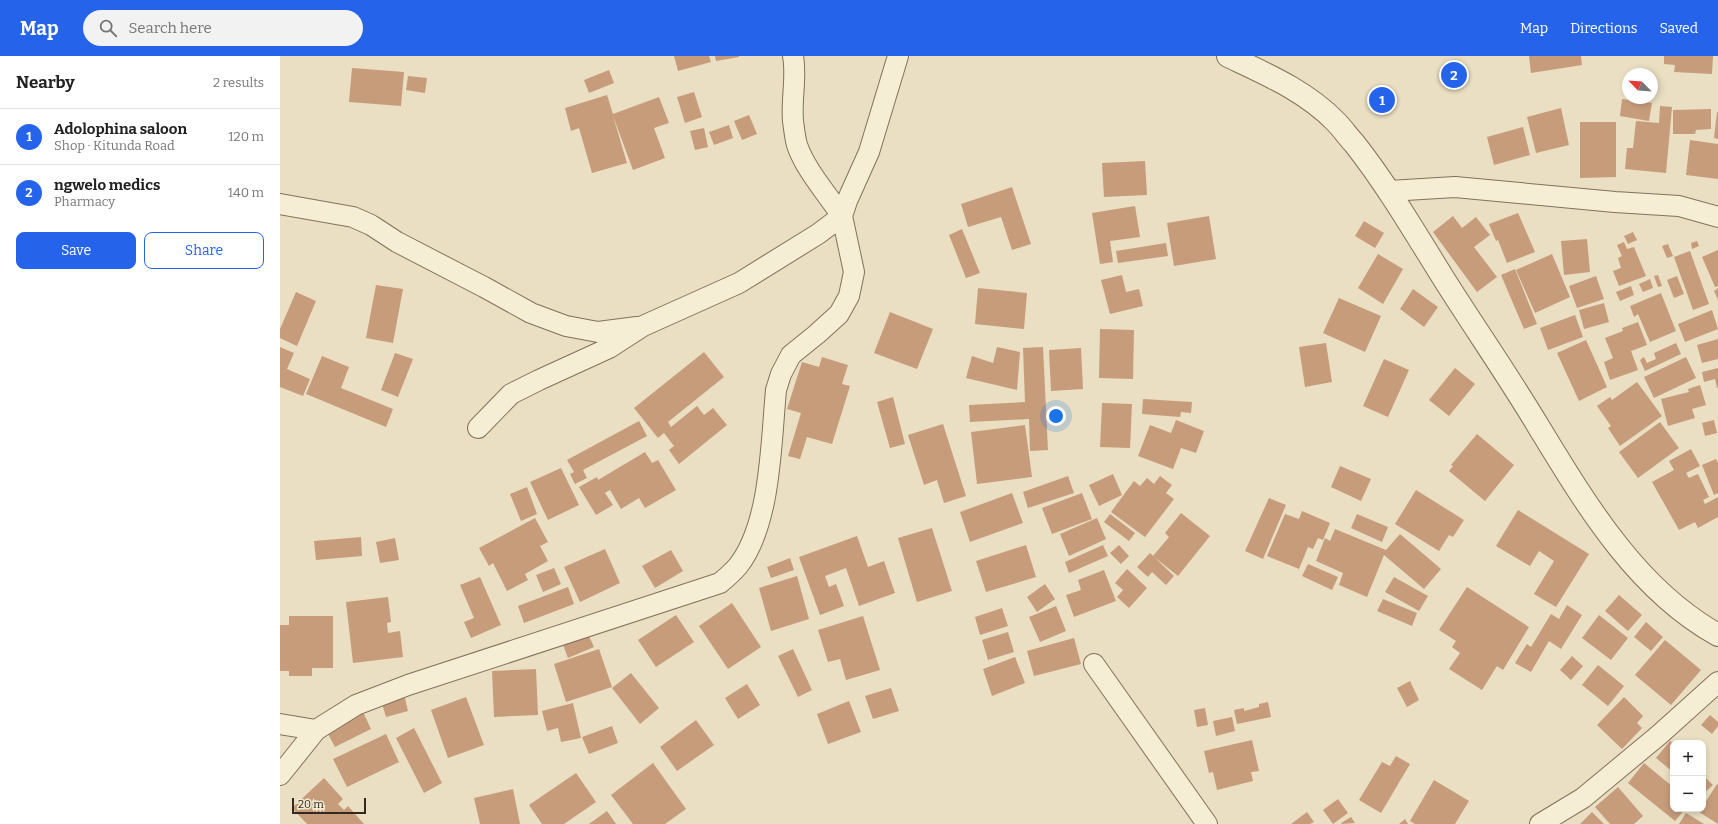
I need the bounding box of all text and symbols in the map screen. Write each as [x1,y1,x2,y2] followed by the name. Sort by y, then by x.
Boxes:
[83,10,363,46] search box
[20,17,59,40] text: Map
[97,17,119,39] icon: search
[129,19,212,37] text: Search here
[1520,20,1548,37] text: Map
[1570,20,1638,37] text: Directions
[1660,20,1698,37] text: Saved
[1441,60,1467,90] pin: 2
[1622,68,1658,104] north arrow
[16,72,75,93] text: Nearby
[213,75,264,90] text: 2 results
[1369,85,1395,115] pin: 1
[54,120,187,138] text: Adolophina saloon
[26,129,32,144] text: 1
[228,129,264,144] text: 120 m
[54,138,175,153] text: Shop · Kitunda Road
[54,176,160,194] text: ngwelo medics
[25,185,33,200] text: 2
[228,185,264,200] text: 140 m
[54,194,115,209] text: Pharmacy
[16,232,136,269] button: Save
[144,232,264,269] button: Share
[1046,406,1066,426] your location
[1670,740,1706,812] map controls
[1670,740,1706,776] button: +
[1670,776,1706,812] button: −
[292,796,366,815] scale bar
[298,798,324,811] text: 20 m

